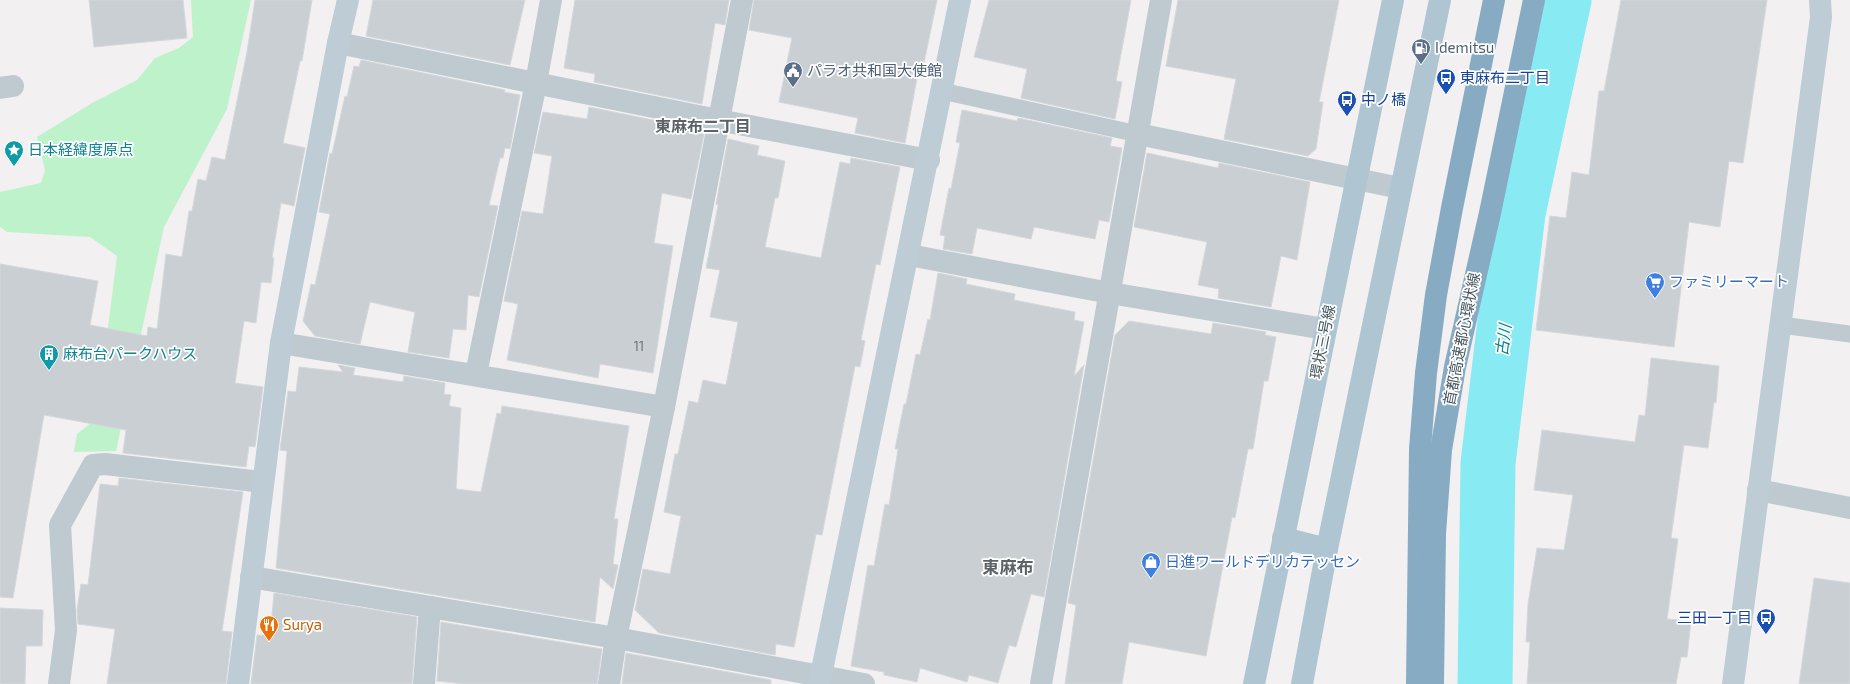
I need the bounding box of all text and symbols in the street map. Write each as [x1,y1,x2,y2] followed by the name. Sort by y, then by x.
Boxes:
[1410,37,1432,65] fuel station icon: Idemitsu
[1435,38,1494,56] place label: Idemitsu
[782,60,804,88] public building icon: パラオ共和国大使館
[807,61,942,79] place label: パラオ共和国大使館
[1435,67,1457,95] bus stop icon: 東麻布二丁目
[1460,68,1550,86] place label: 東麻布二丁目
[1336,89,1358,117] bus stop icon: 中ノ橋
[1361,90,1406,108] place label: 中ノ橋
[655,116,751,135] district label: 東麻布二丁目
[3,139,25,167] place icon: 日本経緯度原点
[28,140,133,158] place label: 日本経緯度原点
[1439,271,1483,407] street label: 首都高速都心環状線
[1644,271,1666,299] supermarket icon: ファミリーマート
[1669,272,1789,290] place label: ファミリーマート
[1306,303,1338,380] street label: 環状三号線
[1491,321,1514,357] water label: 古川
[634,338,644,354] house number: 11
[38,343,60,371] building icon: 麻布台パークハウス
[63,344,197,362] place label: 麻布台パークハウス
[1140,551,1162,579] shop icon: 日進ワールドデリカテッセン
[1165,552,1360,570] place label: 日進ワールドデリカテッセン
[983,556,1034,576] district label: 東麻布
[1755,607,1777,635] bus stop icon: 三田一丁目
[1677,608,1752,626] place label: 三田一丁目
[258,614,280,642] restaurant icon: Surya
[283,615,322,633] place label: Surya

